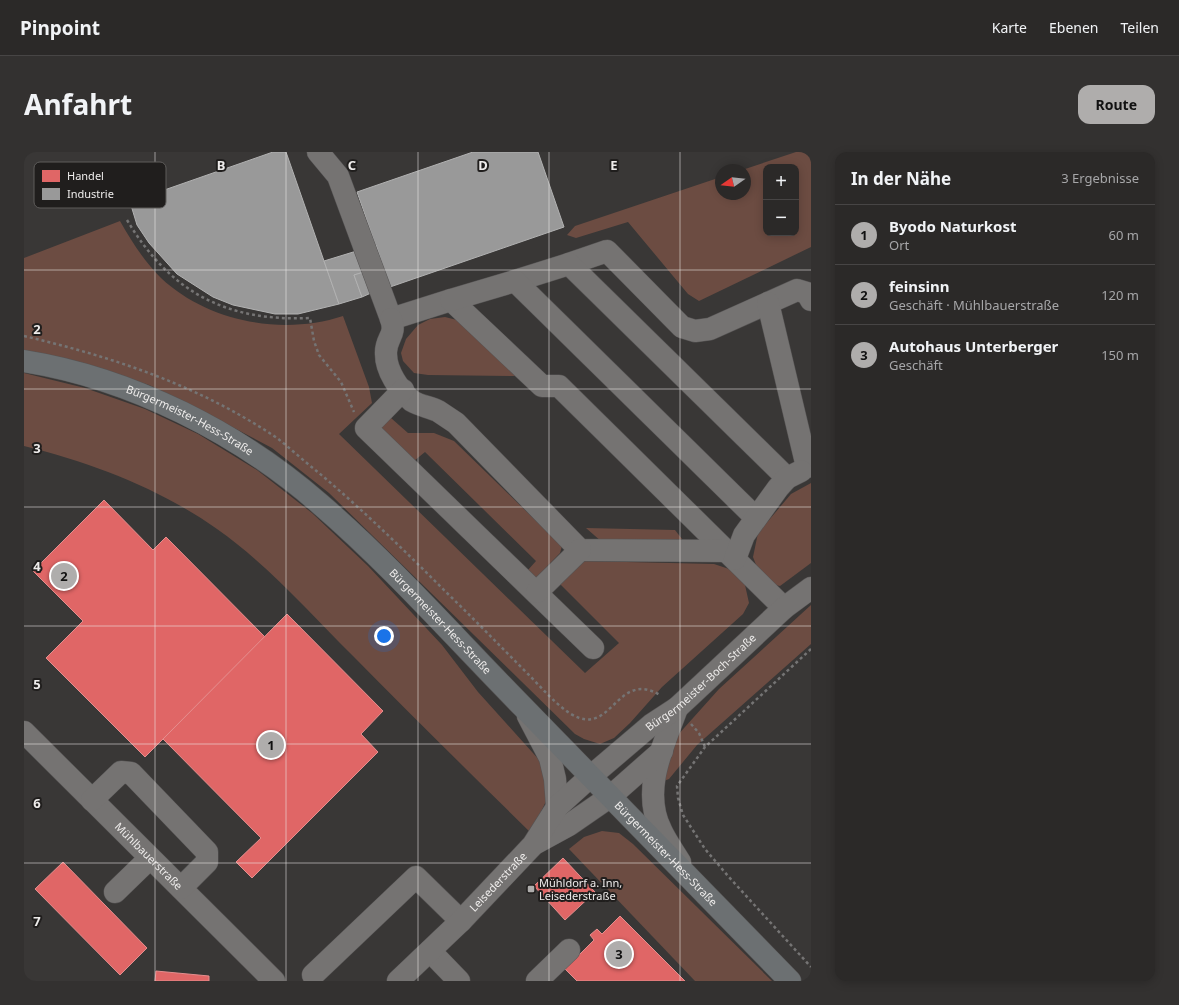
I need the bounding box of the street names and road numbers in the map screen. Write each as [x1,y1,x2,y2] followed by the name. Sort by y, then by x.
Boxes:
[124,381,257,458] street label: Bürgermeister-Hess-Straße
[386,565,495,677] street label: Bürgermeister-Hess-Straße
[642,630,759,734] street label: Bürgermeister-Boch-Straße
[612,798,721,909] street label: Bürgermeister-Hess-Straße
[112,819,186,893] street label: Mühlbauerstraße
[466,848,530,914] street label: Leisederstraße

